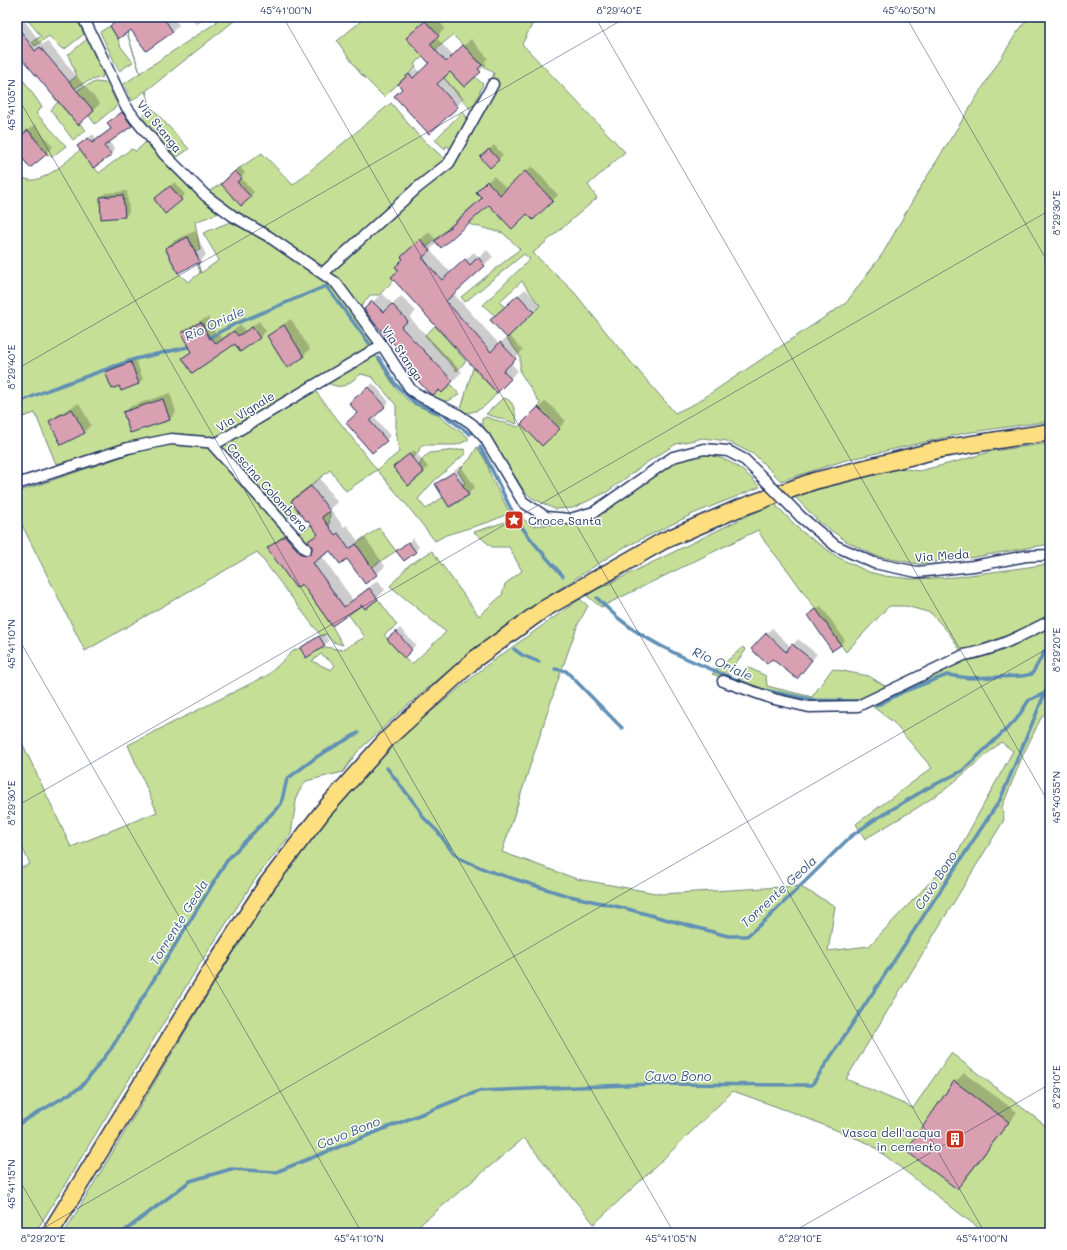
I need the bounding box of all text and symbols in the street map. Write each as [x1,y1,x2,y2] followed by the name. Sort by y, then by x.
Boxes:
[260,3,312,17] text: 45°41'00"N
[597,3,642,17] text: 8°29'40"E
[883,3,935,17] text: 45°40'50"N
[4,79,18,131] text: 45°41'05"N
[134,96,186,156] street label: Via Stanga
[1049,190,1063,235] text: 8°29'30"E
[181,302,247,344] water label: Rio Oriale
[379,322,427,384] street label: Via Stanga
[4,344,18,389] text: 8°29'40"E
[213,387,277,435] street label: Via Vignale
[224,439,312,535] street label: Cascina Colombera
[503,509,525,531] place icon: Croce Santa
[528,512,602,528] place label: Croce Santa
[914,545,970,565] street label: Via Meda
[4,619,18,669] text: 45°41'10"N
[1049,627,1063,672] text: 8°29'20"E
[690,642,756,684] water label: Rio Oriale
[1049,771,1063,823] text: 45°40'55"N
[4,780,18,825] text: 8°29'30"E
[910,847,960,913] water label: Cavo Bono
[736,851,820,931] water label: Torrente Geola
[145,876,211,968] water label: Torrente Geola
[1049,1065,1063,1109] text: 8°29'10"E
[645,1067,712,1084] water label: Cavo Bono
[314,1111,382,1152] water label: Cavo Bono
[842,1124,941,1154] place label: Vasca dell'acqua in cemento
[944,1128,966,1150] building icon: Vasca dell'acqua in cemento
[4,1159,18,1209] text: 45°41'15"N
[21,1231,66,1245] text: 8°29'20"E
[334,1231,384,1245] text: 45°41'10"N
[645,1231,697,1245] text: 45°41'05"N
[778,1231,822,1245] text: 8°29'10"E
[956,1231,1008,1245] text: 45°41'00"N

